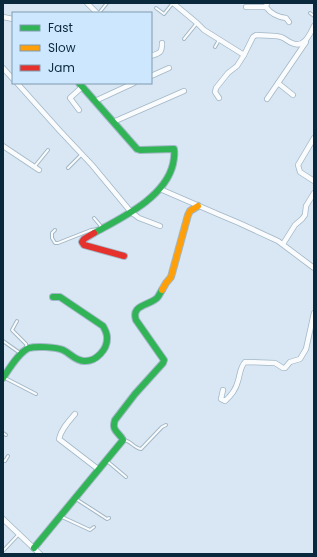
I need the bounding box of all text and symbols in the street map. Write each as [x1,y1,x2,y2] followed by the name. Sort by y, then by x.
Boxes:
[12,12,152,84] legend
[48,19,73,36] text: Fast
[48,39,76,56] text: Slow
[48,59,75,76] text: Jam

